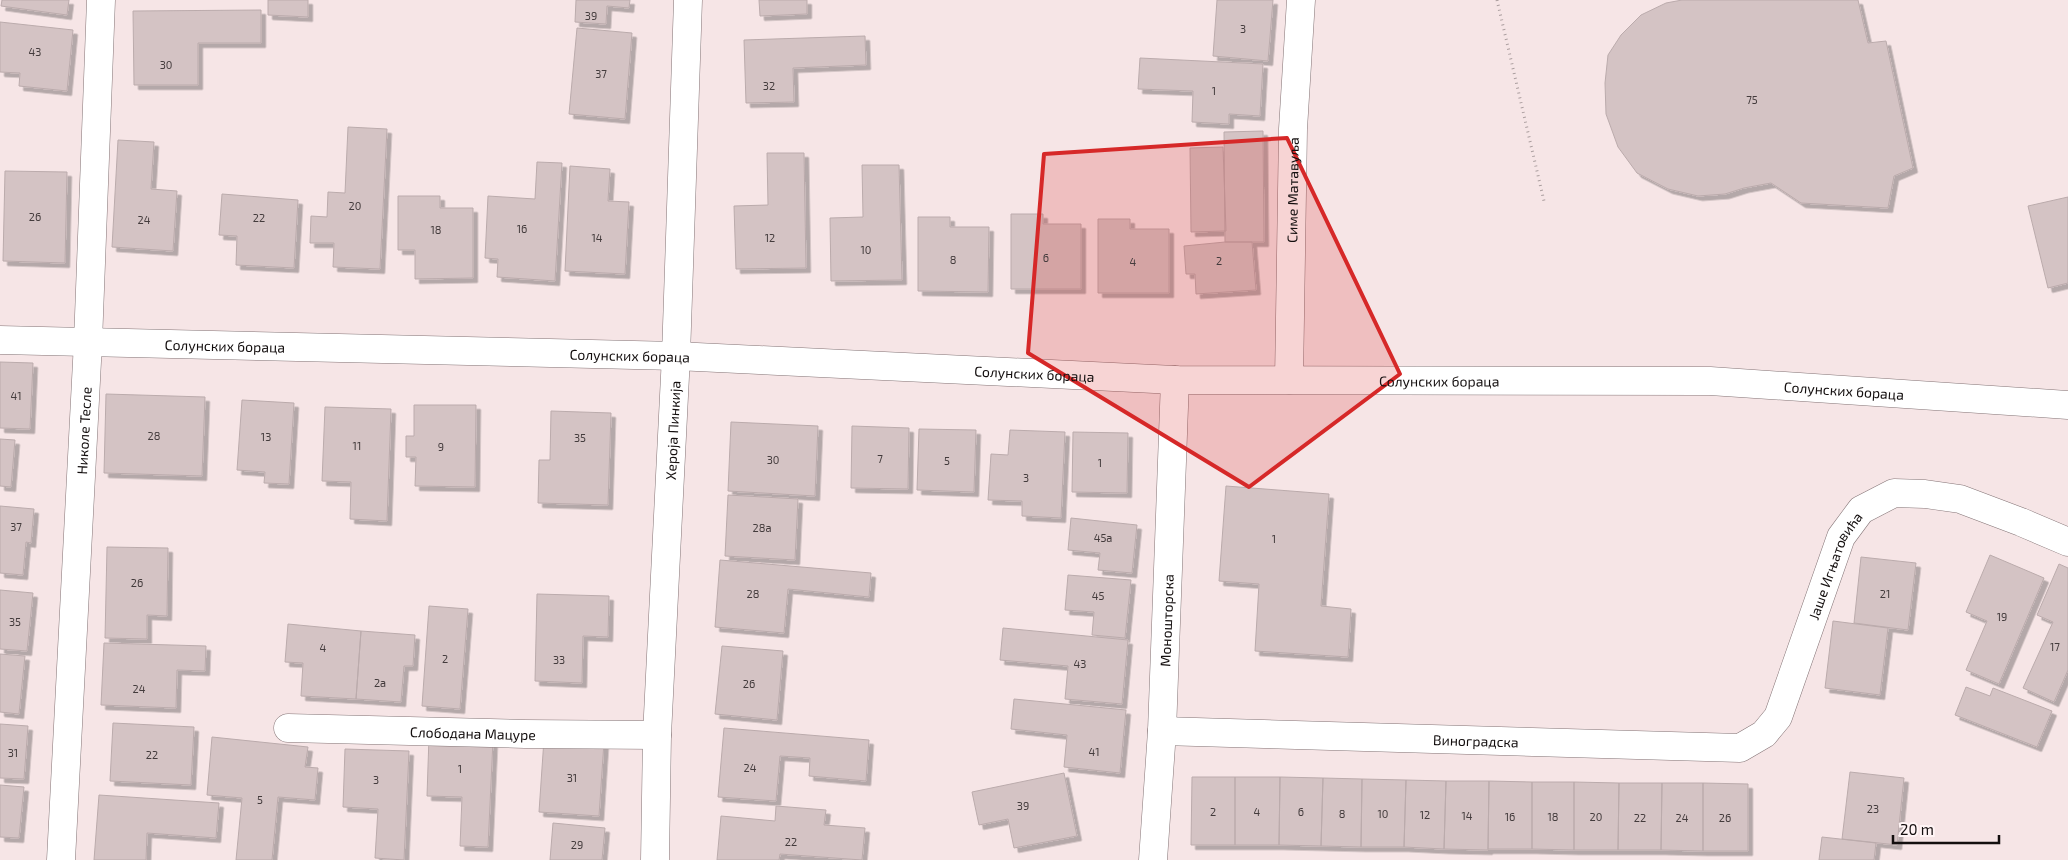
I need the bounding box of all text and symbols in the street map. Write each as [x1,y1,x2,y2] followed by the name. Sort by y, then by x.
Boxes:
[585,9,597,22] house number: 39
[1240,22,1246,35] house number: 3
[29,45,41,58] house number: 43
[160,58,172,71] house number: 30
[595,67,607,80] house number: 37
[763,79,775,92] house number: 32
[1212,84,1216,97] house number: 1
[1746,93,1758,106] house number: 75
[1283,137,1301,243] street label: Симе Матавуља
[349,199,361,212] house number: 20
[29,210,41,223] house number: 26
[253,211,265,224] house number: 22
[138,213,151,226] house number: 24
[517,222,527,235] house number: 16
[430,223,442,236] house number: 18
[591,231,603,244] house number: 14
[765,231,775,244] house number: 12
[860,243,872,256] house number: 10
[1043,251,1049,264] house number: 6
[950,253,956,266] house number: 8
[1216,254,1222,267] house number: 2
[1130,255,1137,268] house number: 4
[165,335,285,355] street label: Солунских бораца
[569,345,690,365] street label: Солунских бораца
[974,362,1095,385] street label: Солунских бораца
[1379,372,1499,389] street label: Солунских бораца
[1783,377,1905,402] street label: Солунских бораца
[661,380,683,480] street label: Хероја Пинкија
[73,386,94,475] street label: Николе Тесле
[10,389,22,402] house number: 41
[148,429,160,442] house number: 28
[261,430,271,443] house number: 13
[574,431,586,444] house number: 35
[353,439,361,452] house number: 11
[438,440,444,453] house number: 9
[877,452,883,465] house number: 7
[767,453,779,466] house number: 30
[944,454,950,467] house number: 5
[1098,456,1102,469] house number: 1
[1023,471,1029,484] house number: 3
[1804,508,1865,622] street label: Јаше Игњатовића
[10,520,22,533] house number: 37
[753,521,771,534] house number: 28a
[1094,531,1112,544] house number: 45a
[1272,532,1276,545] house number: 1
[1156,574,1176,667] street label: Моношторска
[131,576,143,589] house number: 26
[747,587,759,600] house number: 28
[1880,587,1890,600] house number: 21
[1092,589,1104,602] house number: 45
[1997,610,2007,623] house number: 19
[9,615,21,628] house number: 35
[2050,640,2060,653] house number: 17
[320,641,327,654] house number: 4
[442,652,448,665] house number: 2
[553,653,565,666] house number: 33
[1074,657,1086,670] house number: 43
[374,676,386,689] house number: 2a
[743,677,755,690] house number: 26
[133,682,146,695] house number: 24
[410,723,536,743] street label: Слободана Мацуре
[1433,730,1519,750] street label: Виноградска
[1088,745,1100,758] house number: 41
[8,746,18,759] house number: 31
[146,748,158,761] house number: 22
[744,761,757,774] house number: 24
[458,762,462,775] house number: 1
[567,771,577,784] house number: 31
[373,773,379,786] house number: 3
[257,793,263,806] house number: 5
[1017,799,1029,812] house number: 39
[1867,802,1879,815] house number: 23
[1210,805,1216,818] house number: 2
[1254,805,1261,818] house number: 4
[1298,805,1304,818] house number: 6
[1339,807,1345,820] house number: 8
[1377,807,1389,820] house number: 10
[1420,808,1430,821] house number: 12
[1461,809,1473,822] house number: 14
[1505,810,1515,823] house number: 16
[1547,810,1559,823] house number: 18
[1590,810,1602,823] house number: 20
[1634,811,1646,824] house number: 22
[1676,811,1689,824] house number: 24
[1719,811,1731,824] house number: 26
[1893,812,1999,844] scale bar
[1900,820,1934,838] text: 20 m
[785,835,797,848] house number: 22
[571,838,583,851] house number: 29

